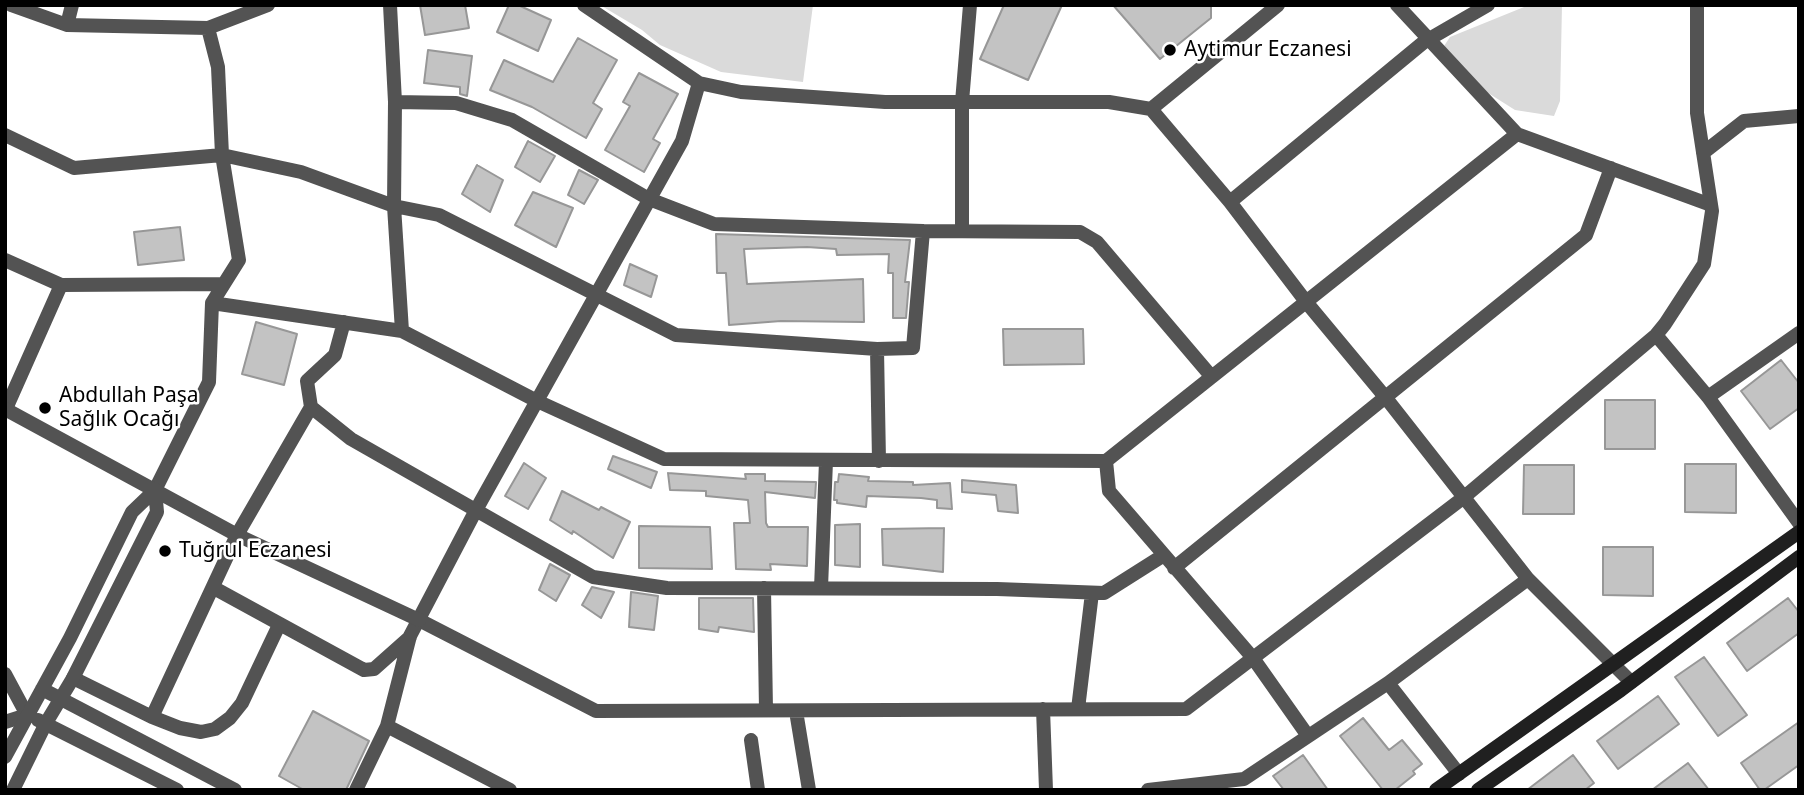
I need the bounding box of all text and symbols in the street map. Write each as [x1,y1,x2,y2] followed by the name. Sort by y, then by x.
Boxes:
[1184,37,1352,63] place label: Aytimur Eczanesi
[1162,42,1178,58] marker: Aytimur Eczanesi
[59,383,199,433] place label: Abdullah Paşa Sağlık Ocağı
[37,400,53,416] marker: Abdullah Paşa Sağlık Ocağı
[179,538,332,564] place label: Tuğrul Eczanesi
[157,543,173,559] marker: Tuğrul Eczanesi

